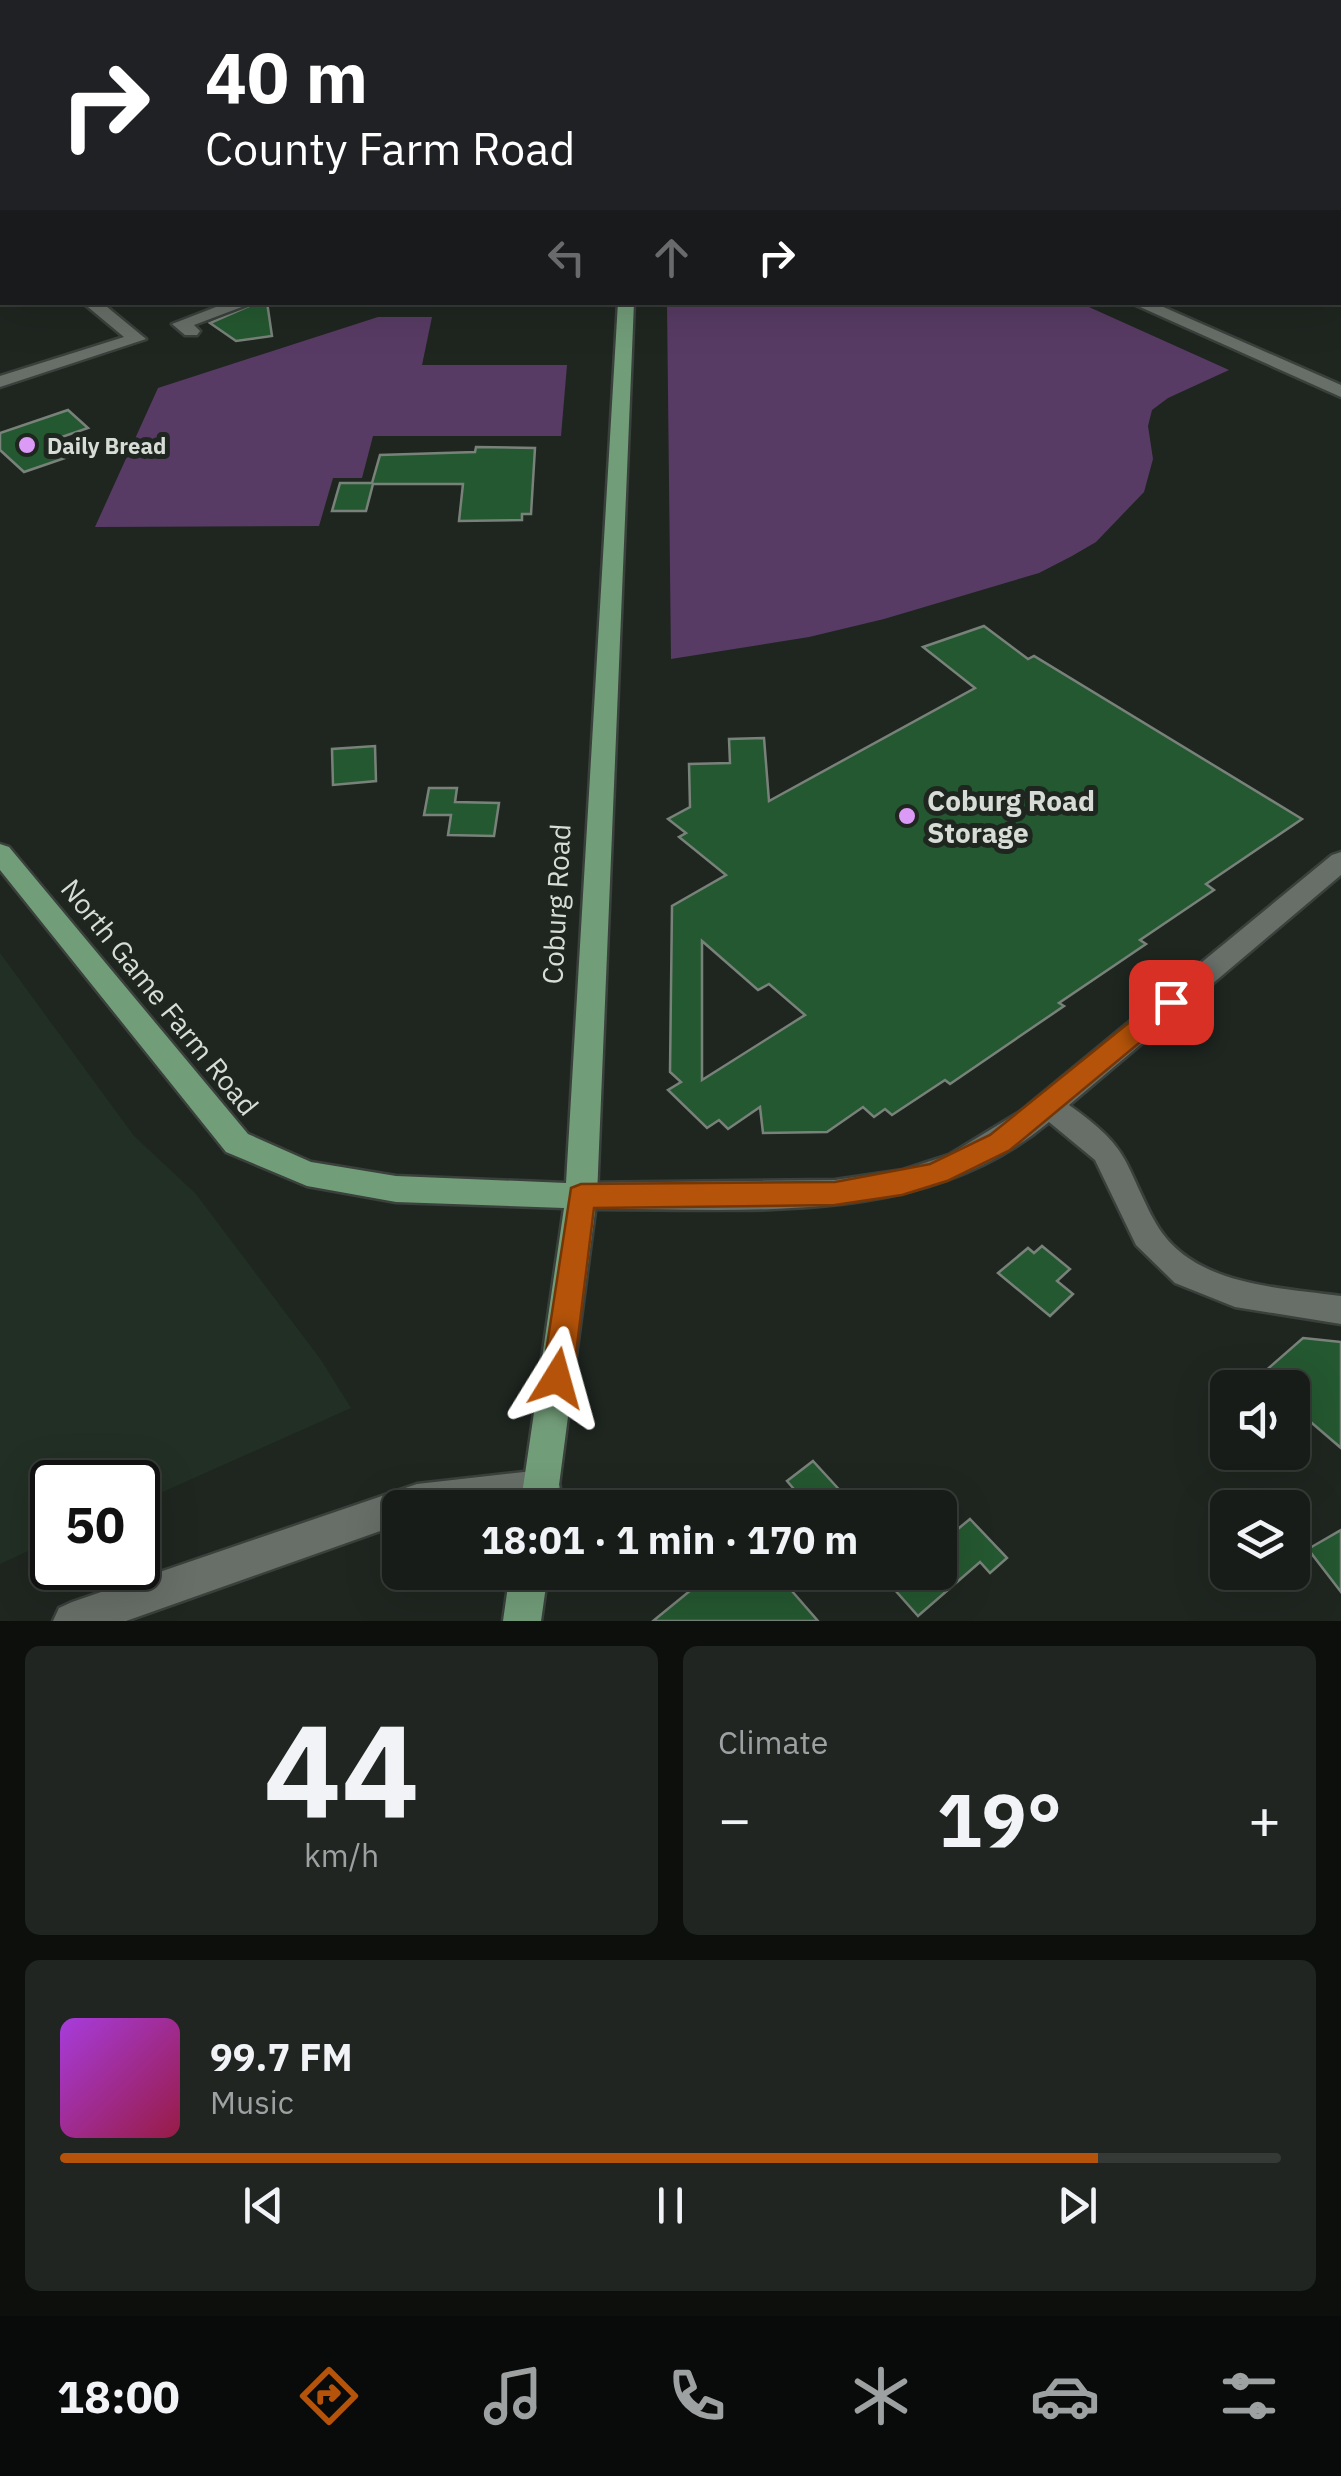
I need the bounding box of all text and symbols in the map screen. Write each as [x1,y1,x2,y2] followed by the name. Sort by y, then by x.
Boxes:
[205,31,368,122] text: 40 m
[40,40,170,170] icon: right
[205,119,575,177] text: County Farm Road
[539,230,594,285] icon: left
[644,230,699,285] icon: ahead
[749,230,804,285] icon: right
[47,431,166,460] place label: Daily Bread
[16,434,38,456] marker: Daily Bread
[927,782,1095,851] place label: Coburg Road Storage
[896,805,918,827] marker: Coburg Road Storage
[533,823,579,985] street label: Coburg Road
[53,871,267,1123] street label: North Game Farm Road
[1129,960,1214,1045] pin
[1144,975,1199,1030] icon: arrive
[505,1326,609,1430] position arrow
[1210,1370,1310,1590] map controls
[1210,1370,1310,1470] button: sound
[30,1460,160,1590] speed limit sign: 50
[1210,1490,1310,1590] button: layers
[481,1515,858,1564] text: 18:01 · 1 min · 170 m
[263,1684,420,1853] text: 44
[718,1721,828,1763] text: Climate
[937,1770,1062,1868] text: 19°
[718,1783,751,1854] text: −
[1248,1783,1281,1854] text: +
[304,1834,379,1876] text: km/h
[210,2032,353,2081] text: 99.7 FM
[210,2081,294,2123] text: Music
[236,2178,291,2233] icon: previous
[643,2178,698,2233] icon: pause
[1050,2178,1105,2233] icon: next
[294,2361,364,2431] icon: directions
[478,2361,548,2431] icon: music
[662,2361,732,2431] icon: phone
[846,2361,916,2431] icon: climate
[1030,2361,1100,2431] icon: car
[1214,2361,1284,2431] icon: filters
[57,2367,180,2425] text: 18:00

